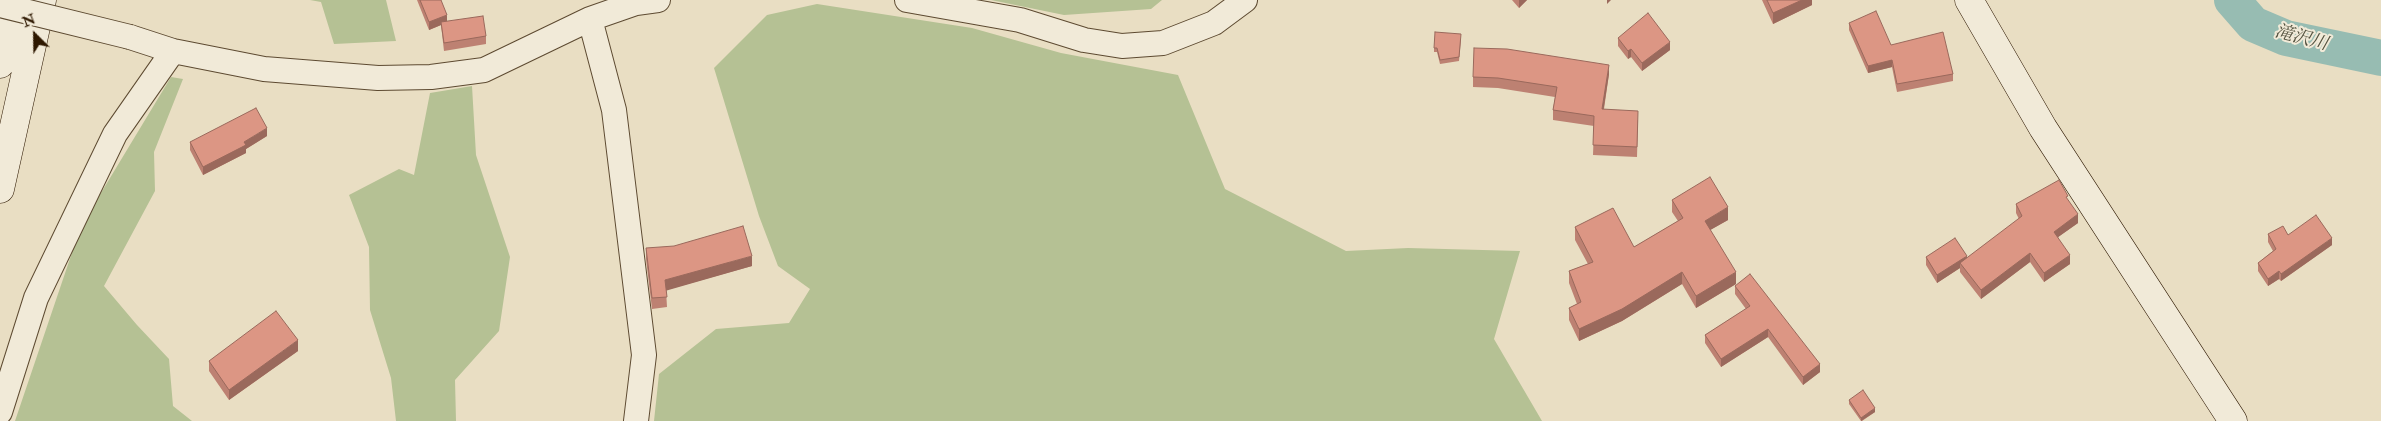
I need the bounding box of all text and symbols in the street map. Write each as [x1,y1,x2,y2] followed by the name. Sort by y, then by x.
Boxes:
[10,10,60,60] north arrow
[20,10,38,31] text: N
[2272,22,2330,56] water label: 滝沢川

